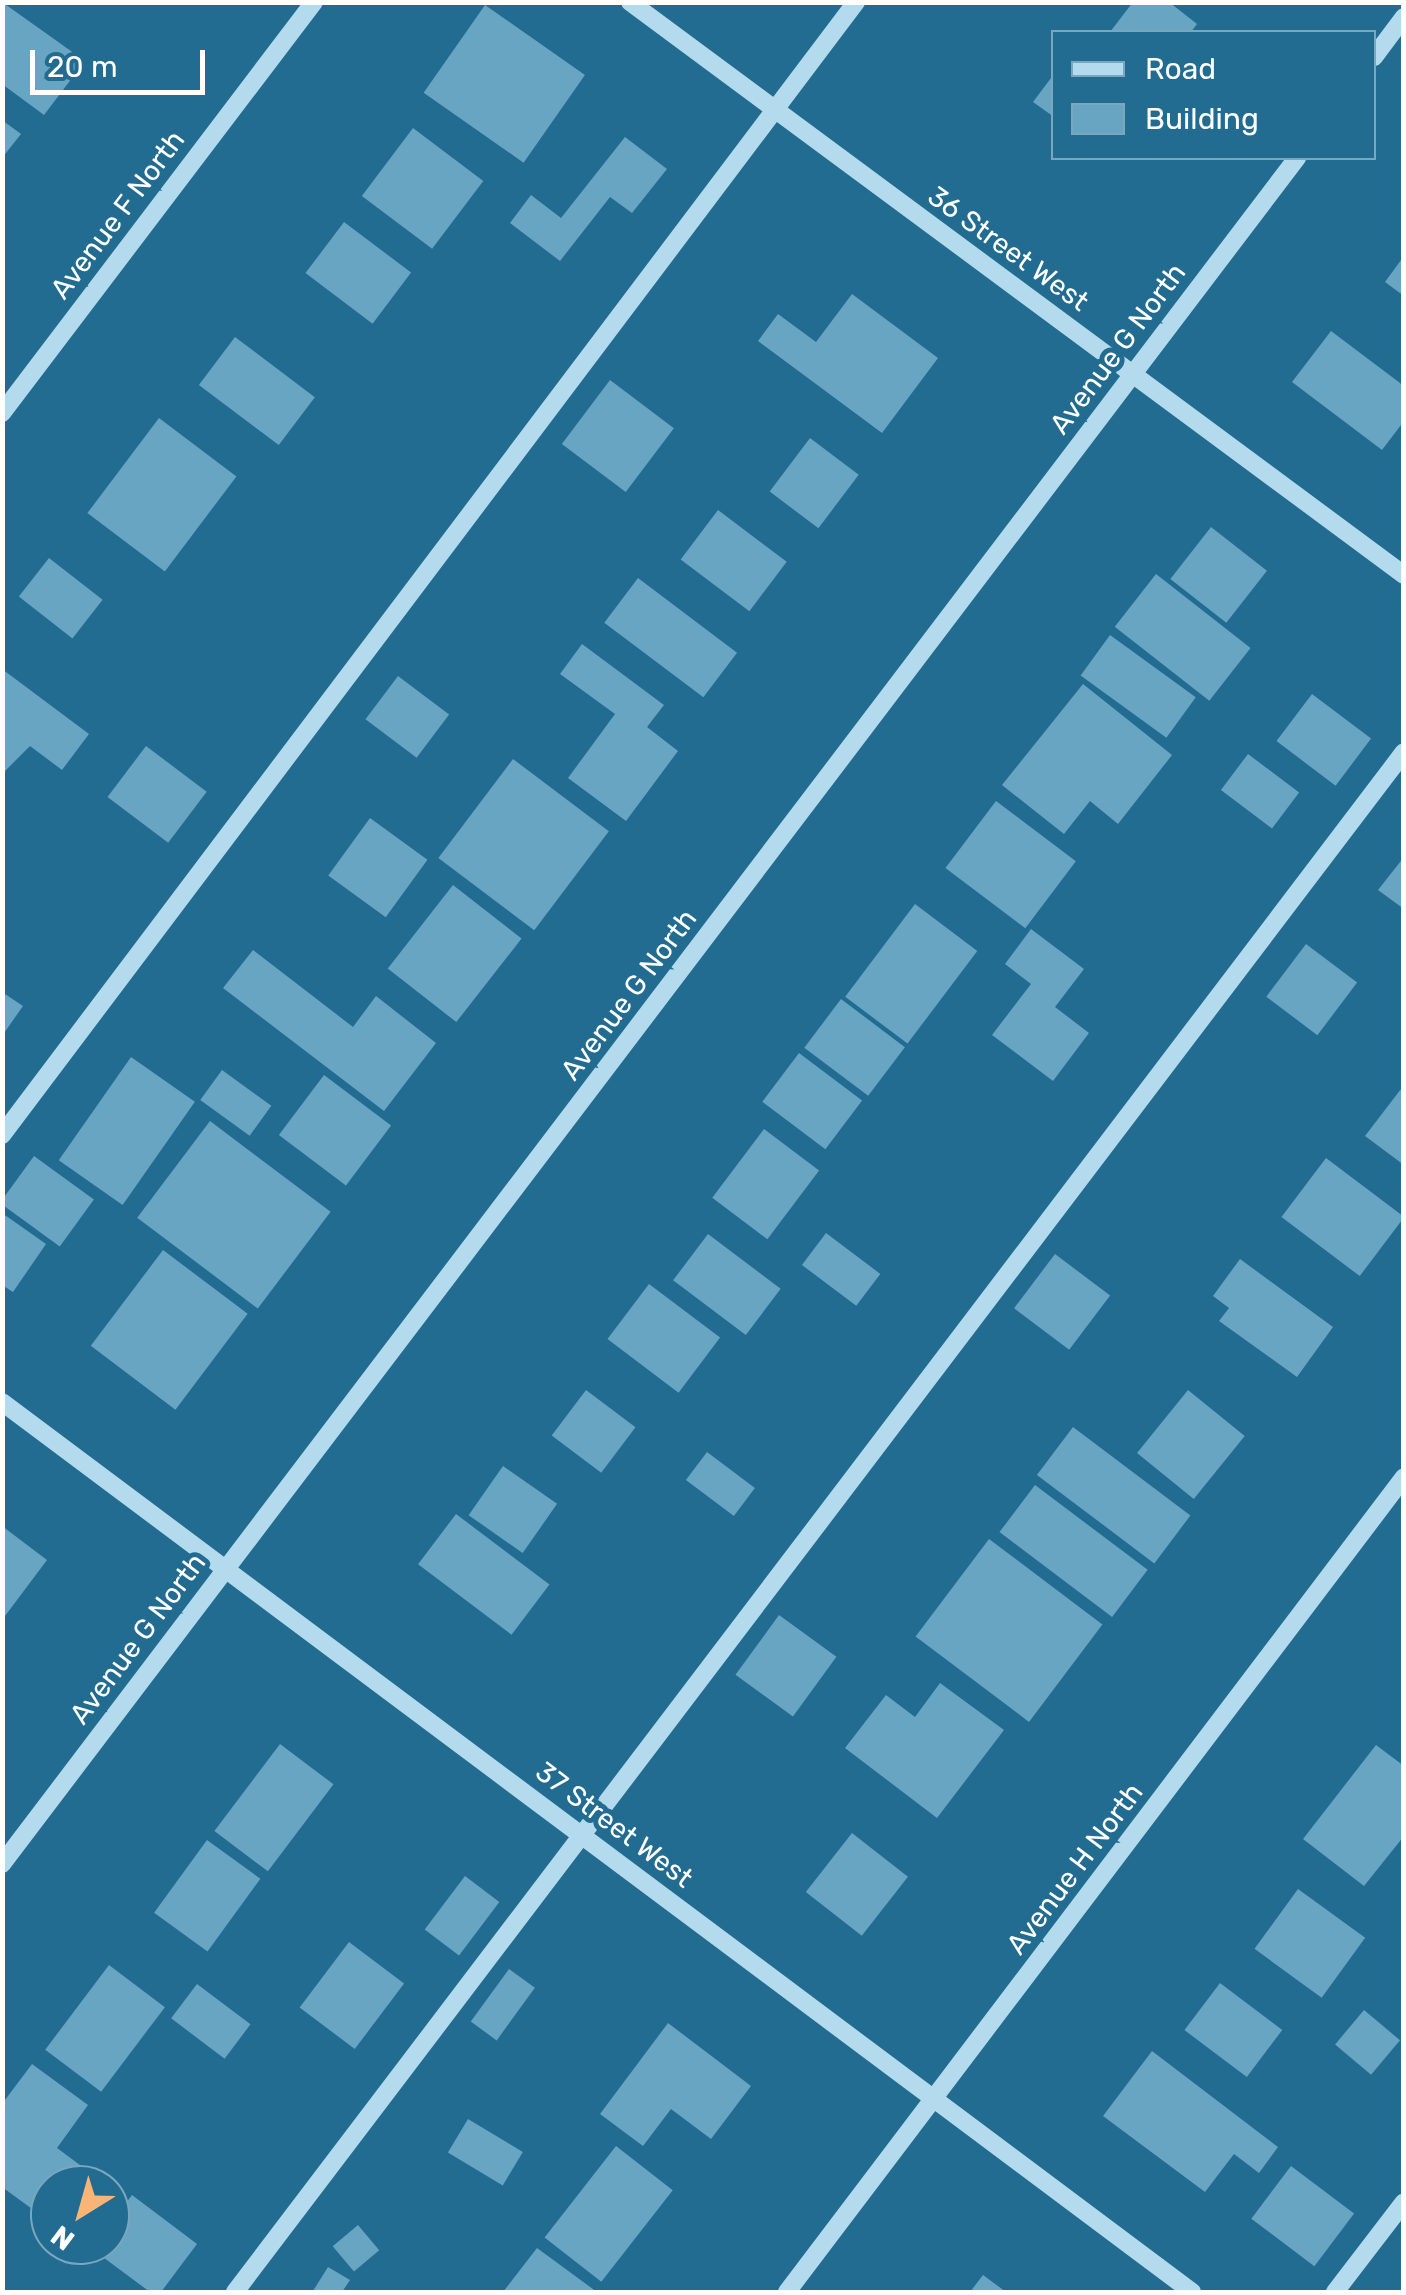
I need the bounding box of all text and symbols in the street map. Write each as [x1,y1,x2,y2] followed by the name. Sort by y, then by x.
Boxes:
[35,30,210,92] scale bar
[1051,30,1376,160] legend
[47,49,118,85] text: 20 m
[1145,51,1216,87] text: Road
[1145,101,1259,137] text: Building
[44,124,192,306] street label: Avenue F North
[921,179,1095,319] street label: 36 Street West
[1043,257,1193,441] street label: Avenue G North
[554,903,704,1087] street label: Avenue G North
[63,1547,213,1731] street label: Avenue G North
[529,1755,699,1895] street label: 37 Street West
[1000,1777,1150,1961] street label: Avenue H North
[30,2165,130,2265] north arrow
[45,2219,81,2257] text: N

